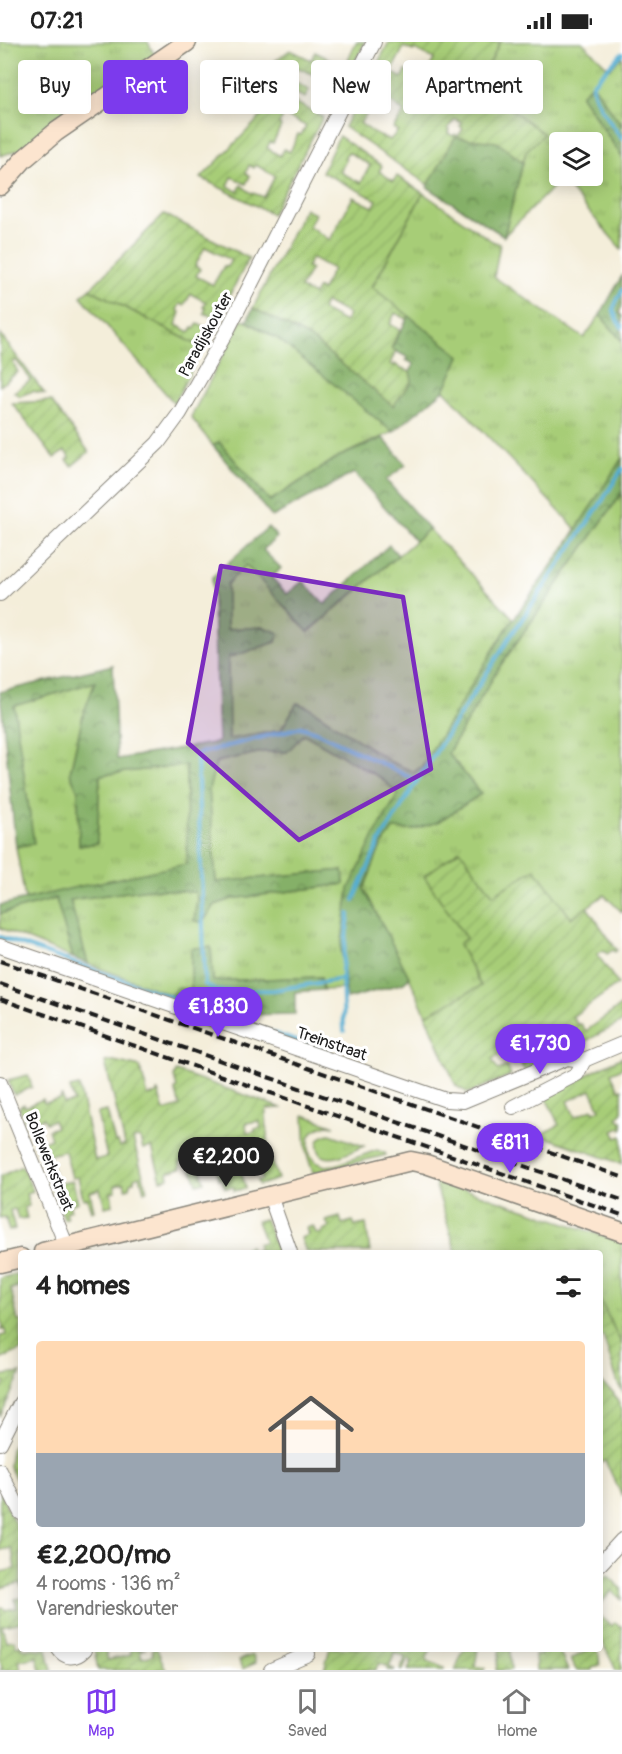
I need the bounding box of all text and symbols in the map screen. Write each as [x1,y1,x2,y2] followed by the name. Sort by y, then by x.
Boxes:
[30,7,83,35] text: 07:21
[18,60,91,114] chip: Buy
[103,60,188,114] chip: Rent
[200,60,299,114] chip: Filters
[311,60,391,114] chip: New
[403,60,543,114] chip: Apartment
[549,132,603,186] map controls
[549,132,603,186] button: layers
[174,288,238,380] street label: Paradijskouter
[169,987,267,1038] pin: €1,830
[188,994,249,1019] text: €1,830
[294,1023,370,1066] street label: Treinstraat
[491,1024,589,1075] pin: €1,730
[509,1031,571,1056] text: €1,730
[20,1109,78,1214] street label: Bollewerkstraat
[474,1123,546,1174] pin: €811
[491,1130,529,1155] text: €811
[177,1137,275,1188] pin: €2,200
[192,1144,260,1169] text: €2,200
[36,1270,130,1302] text: 4 homes
[552,1270,585,1303] icon: filters
[257,1380,365,1488] icon: home
[36,1539,171,1571] text: €2,200/mo
[36,1571,181,1596] text: 4 rooms · 136 m²
[36,1596,178,1621] text: Varendrieskouter
[85,1685,118,1741] tab: Map
[287,1685,327,1741] tab: Saved
[497,1685,537,1741] tab: Home

